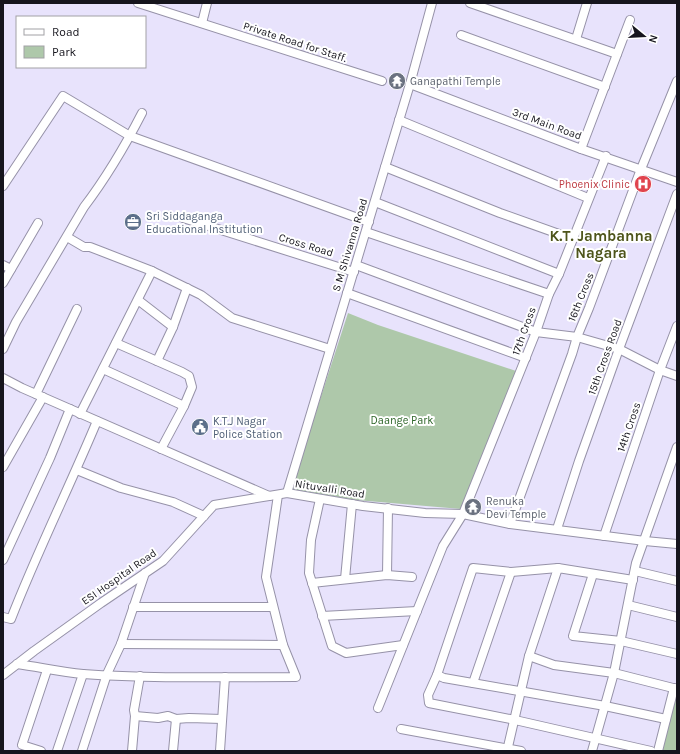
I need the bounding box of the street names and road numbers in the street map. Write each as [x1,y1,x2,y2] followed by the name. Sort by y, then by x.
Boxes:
[242,19,348,65] street label: Private Road for Staff.
[511,105,583,143] street label: 3rd Main Road
[330,197,370,293] street label: S M Shivanna Road
[277,231,335,259] street label: Cross Road
[565,270,597,323] street label: 16th Cross
[509,305,539,357] street label: 17th Cross
[585,317,625,397] street label: 15th Cross Road
[614,400,644,453] street label: 14th Cross
[294,477,366,501] street label: Nituvalli Road
[79,546,159,608] street label: ESI Hospital Road

